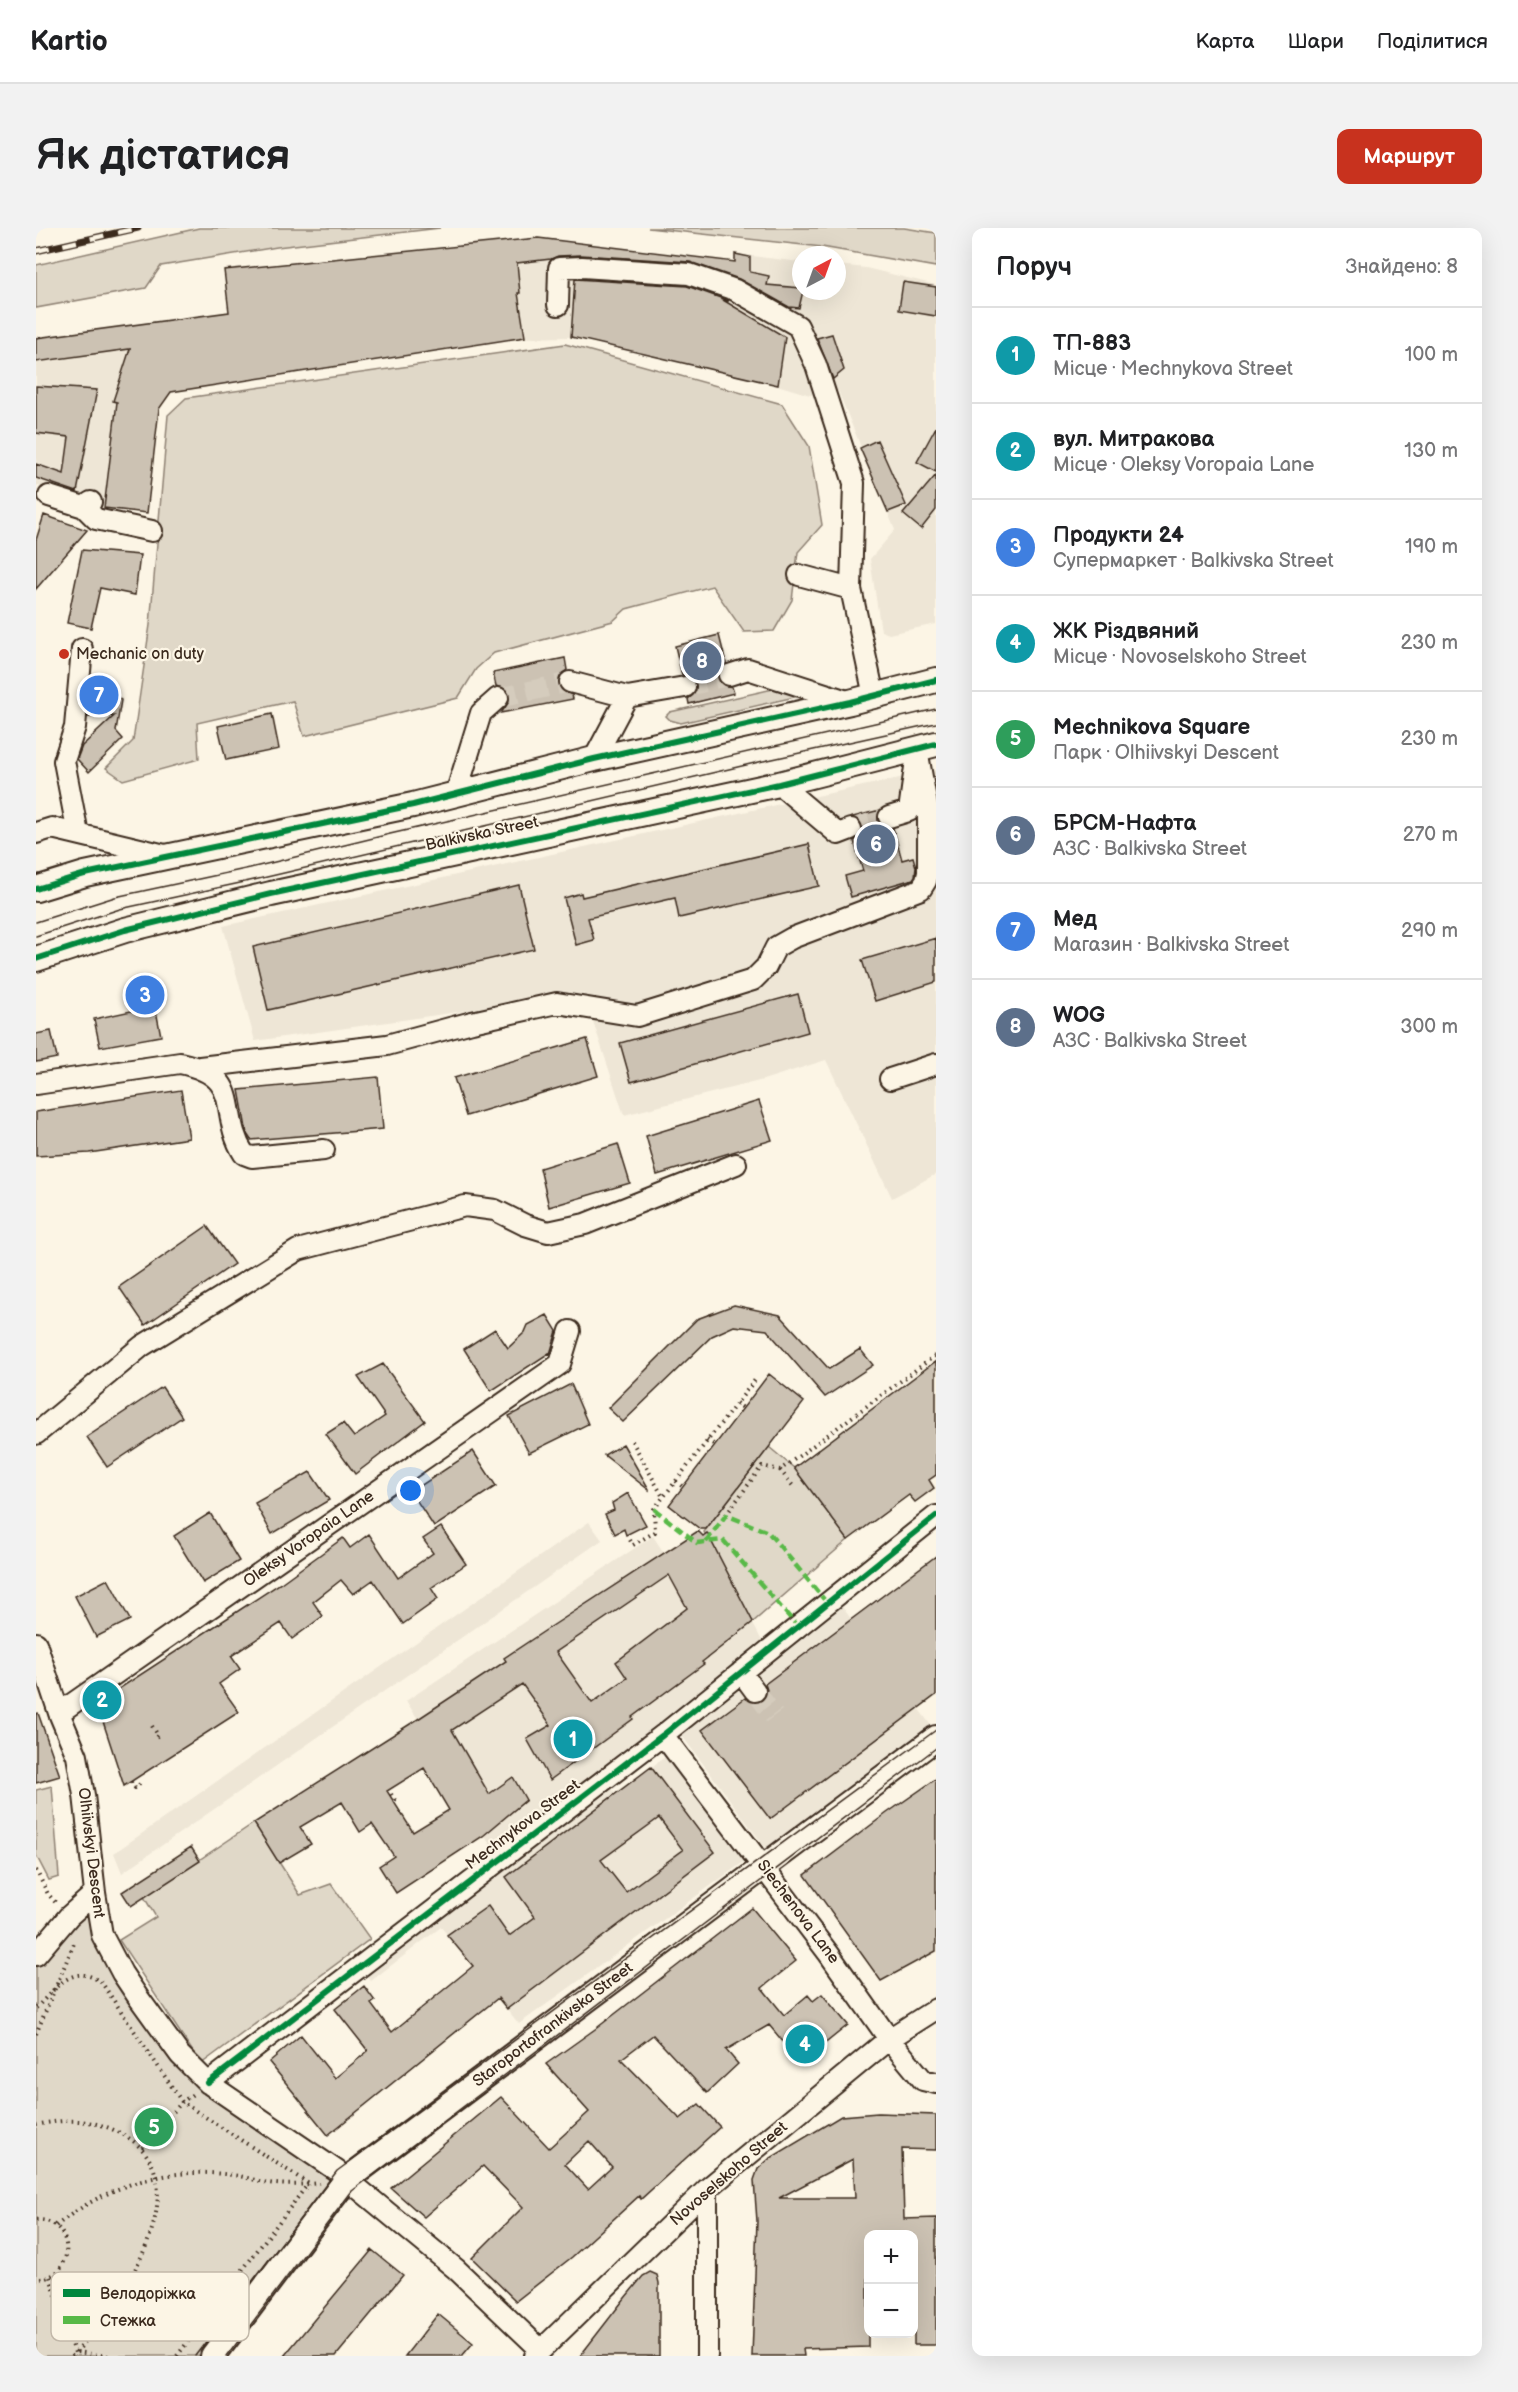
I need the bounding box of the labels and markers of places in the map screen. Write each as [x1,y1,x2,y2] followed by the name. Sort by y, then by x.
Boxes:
[682,638,722,684] pin: 8
[76,645,205,664] place label: Mechanic on duty
[57,647,71,661] marker: Mechanic on duty
[80,672,118,718] pin: 7
[856,822,896,866] pin: 6
[126,972,164,1017] pin: 3
[82,1678,122,1722] pin: 2
[554,1716,592,1762] pin: 1
[786,2022,824,2066] pin: 4
[134,2104,174,2150] pin: 5

